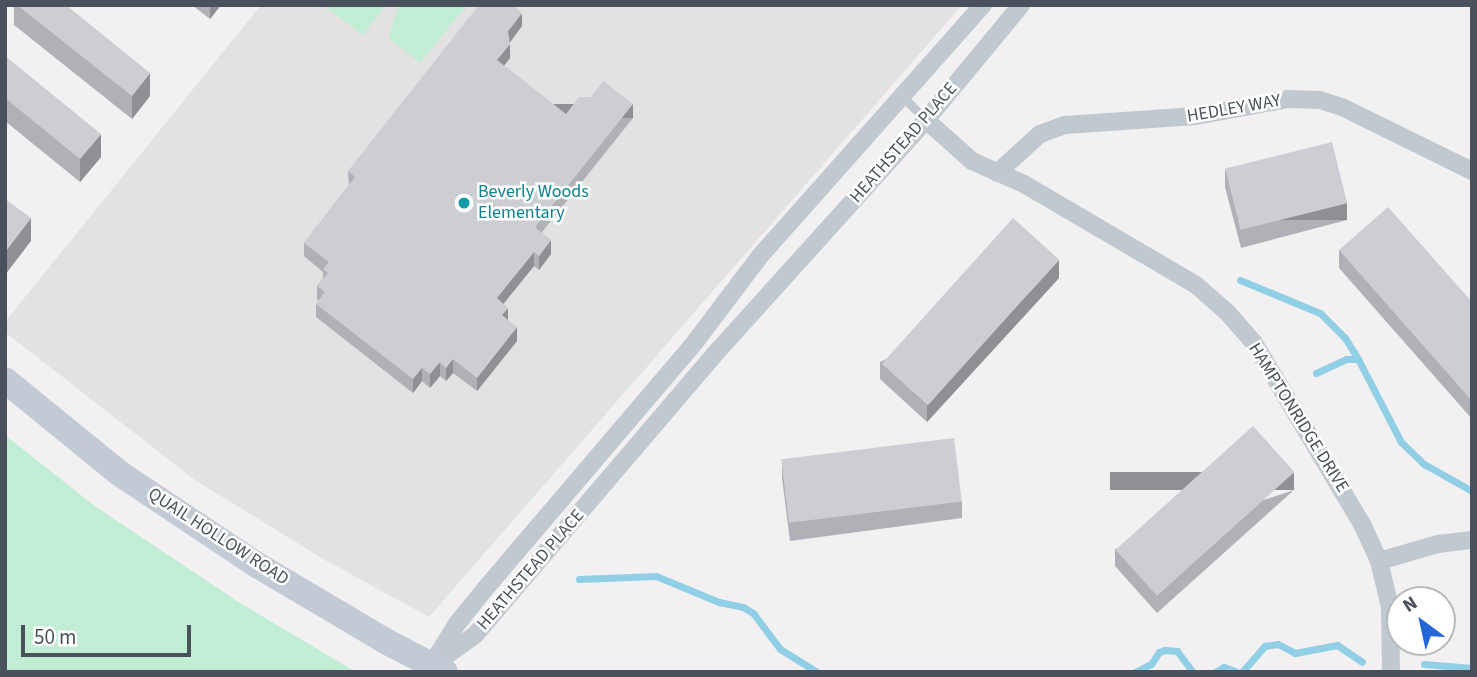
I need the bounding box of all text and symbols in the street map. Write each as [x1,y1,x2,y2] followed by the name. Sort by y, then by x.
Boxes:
[846,78,962,208] street label: HEATHSTEAD PLACE
[1185,90,1283,128] street label: HEDLEY WAY
[478,182,589,224] place label: Beverly Woods Elementary
[456,195,472,211] marker: Beverly Woods Elementary
[1243,339,1353,497] street label: HAMPTONRIDGE DRIVE
[144,483,292,591] street label: QUAIL HOLLOW ROAD
[473,505,589,635] street label: HEATHSTEAD PLACE
[1386,586,1456,656] north arrow
[1398,590,1423,619] text: N
[24,610,194,654] scale bar
[34,622,76,652] text: 50 m

